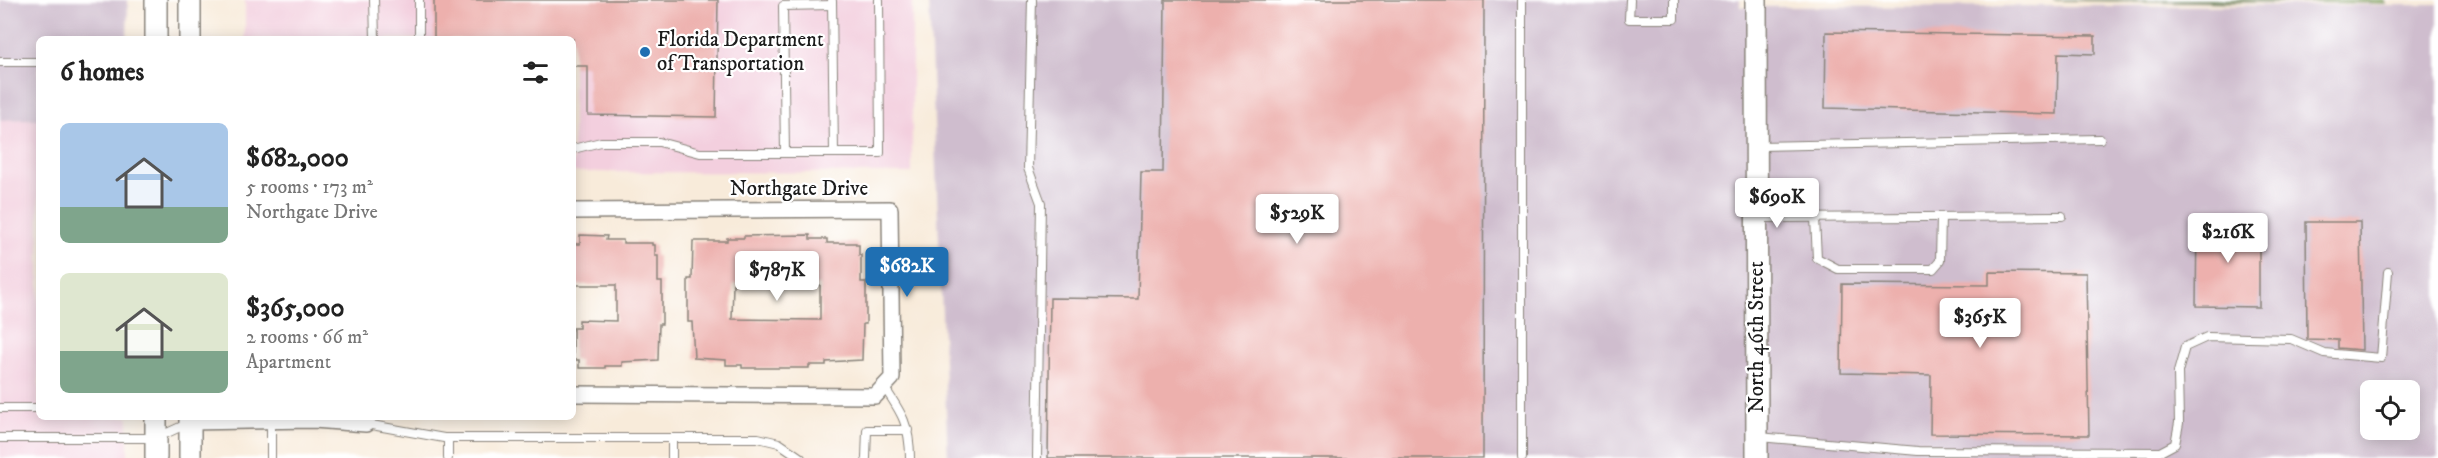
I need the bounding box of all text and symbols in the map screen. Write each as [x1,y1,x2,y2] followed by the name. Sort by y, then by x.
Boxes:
[657,27,824,77] place label: Florida Department of Transportation
[638,45,652,59] marker: Florida Department of Transportation
[60,56,144,89] text: 6 homes
[519,56,552,89] icon: filters
[246,142,349,175] text: $682,000
[108,147,180,219] icon: home
[246,175,373,200] text: 5 rooms · 173 m²
[730,176,868,202] street label: Northgate Drive
[1735,178,1819,229] pin: $690K
[1749,185,1805,210] text: $690K
[1255,194,1339,245] pin: $529K
[246,200,378,225] text: Northgate Drive
[1270,201,1324,226] text: $529K
[2186,213,2270,264] pin: $216K
[2202,220,2254,245] text: $216K
[865,247,949,298] pin: $682K
[735,251,819,302] pin: $787K
[879,254,935,279] text: $682K
[749,258,805,283] text: $787K
[1744,261,1770,413] street label: North 46th Street
[246,292,345,325] text: $365,000
[108,297,180,369] icon: home
[1938,298,2022,349] pin: $365K
[1954,305,2006,330] text: $365K
[246,325,368,350] text: 2 rooms · 66 m²
[246,350,331,375] text: Apartment
[2360,380,2420,440] map controls
[2360,380,2420,440] button: locate

